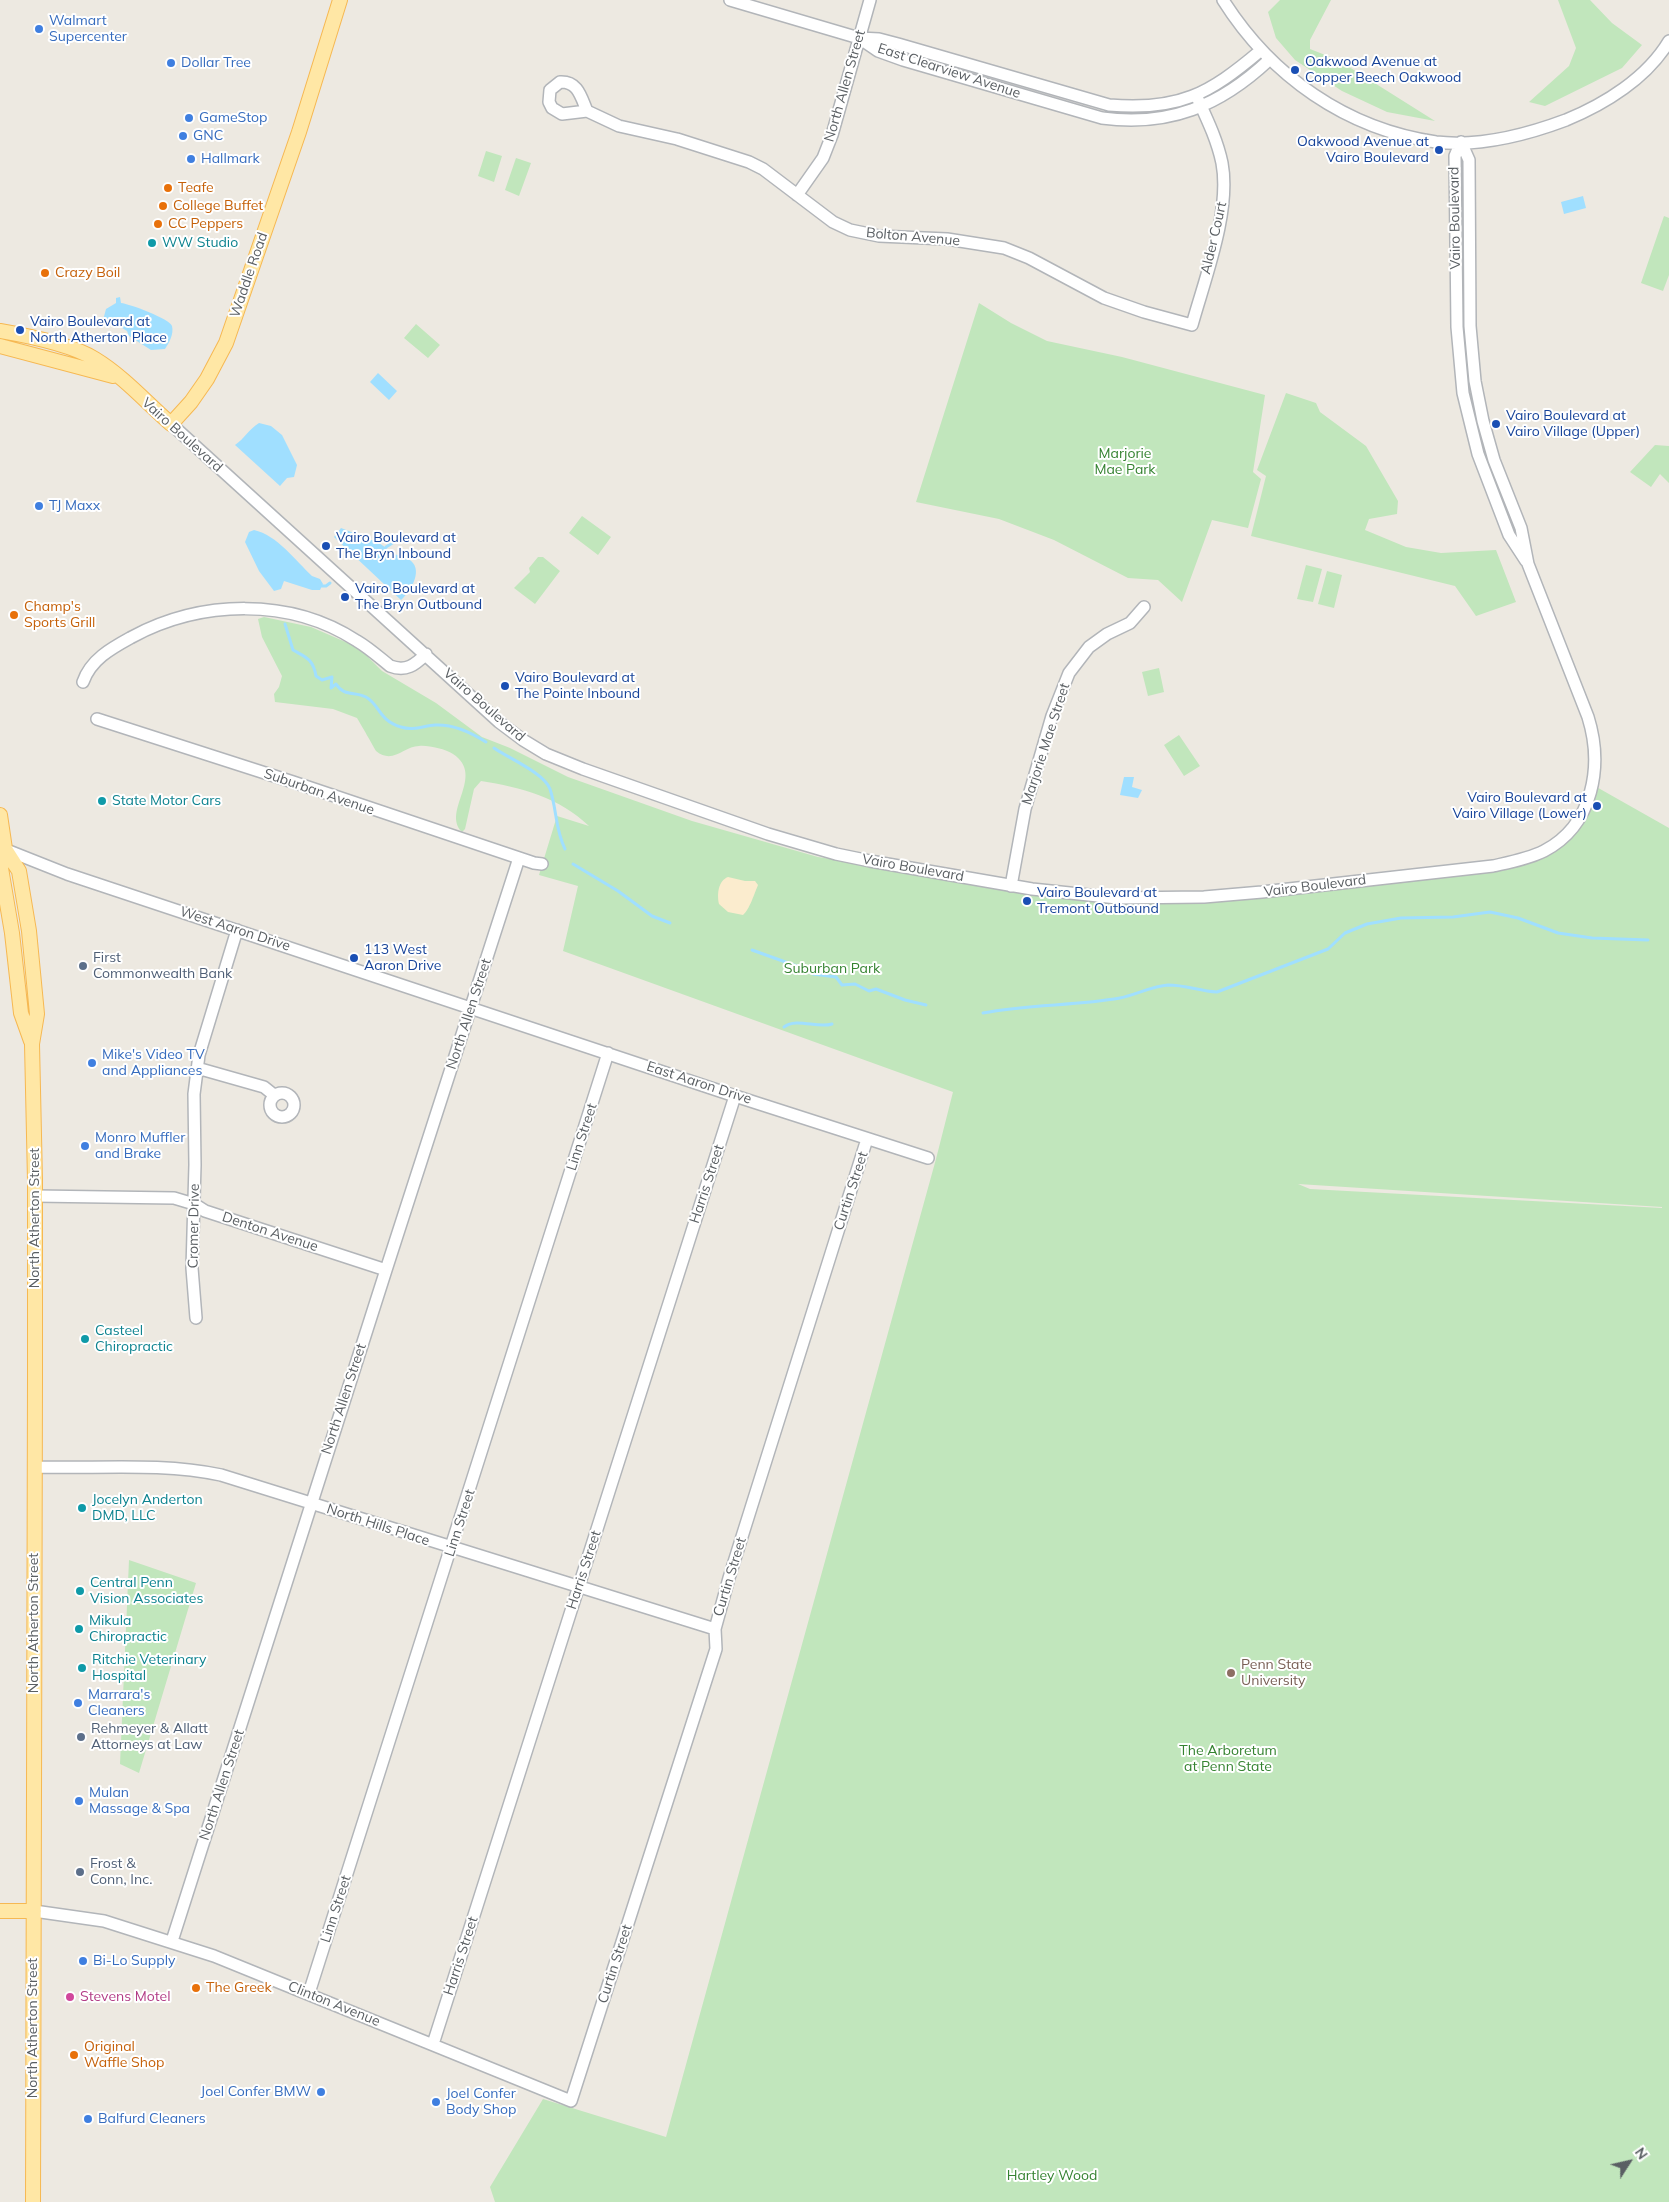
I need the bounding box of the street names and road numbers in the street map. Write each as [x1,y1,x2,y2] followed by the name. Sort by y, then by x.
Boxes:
[821,28,869,144] street label: North Allen Street
[875,40,1023,102] street label: East Clearview Avenue
[1446,166,1464,270] street label: Vairo Boulevard
[1198,200,1230,276] street label: Alder Court
[865,225,961,249] street label: Bolton Avenue
[227,230,271,320] street label: Waddle Road
[138,394,226,476] street label: Vairo Boulevard
[440,665,528,745] street label: Vairo Boulevard
[1018,681,1074,807] street label: Marjorie Mae Street
[262,765,376,819] street label: Suburban Avenue
[861,851,965,885] street label: Vairo Boulevard
[1263,871,1367,901] street label: Vairo Boulevard
[178,903,292,955] street label: West Aaron Drive
[443,956,495,1072] street label: North Allen Street
[644,1058,754,1108] street label: East Aaron Drive
[563,1101,601,1173] street label: Linn Street
[686,1142,728,1226] street label: Harris Street
[27,1148,43,1288] street label: North Atherton Street
[830,1150,872,1232] street label: Curtin Street
[185,1183,203,1269] street label: Cromer Drive
[220,1209,320,1255] street label: Denton Avenue
[318,1341,370,1457] street label: North Allen Street
[441,1487,479,1559] street label: Linn Street
[324,1500,432,1550] street label: North Hills Place
[563,1528,605,1612] street label: Harris Street
[710,1535,750,1619] street label: Curtin Street
[26,1553,42,1693] street label: North Atherton Street
[196,1727,248,1843] street label: North Allen Street
[317,1873,355,1945] street label: Linn Street
[440,1914,482,1998] street label: Harris Street
[594,1923,636,2005] street label: Curtin Street
[25,1958,41,2098] street label: North Atherton Street
[285,1978,383,2030] street label: Clinton Avenue

